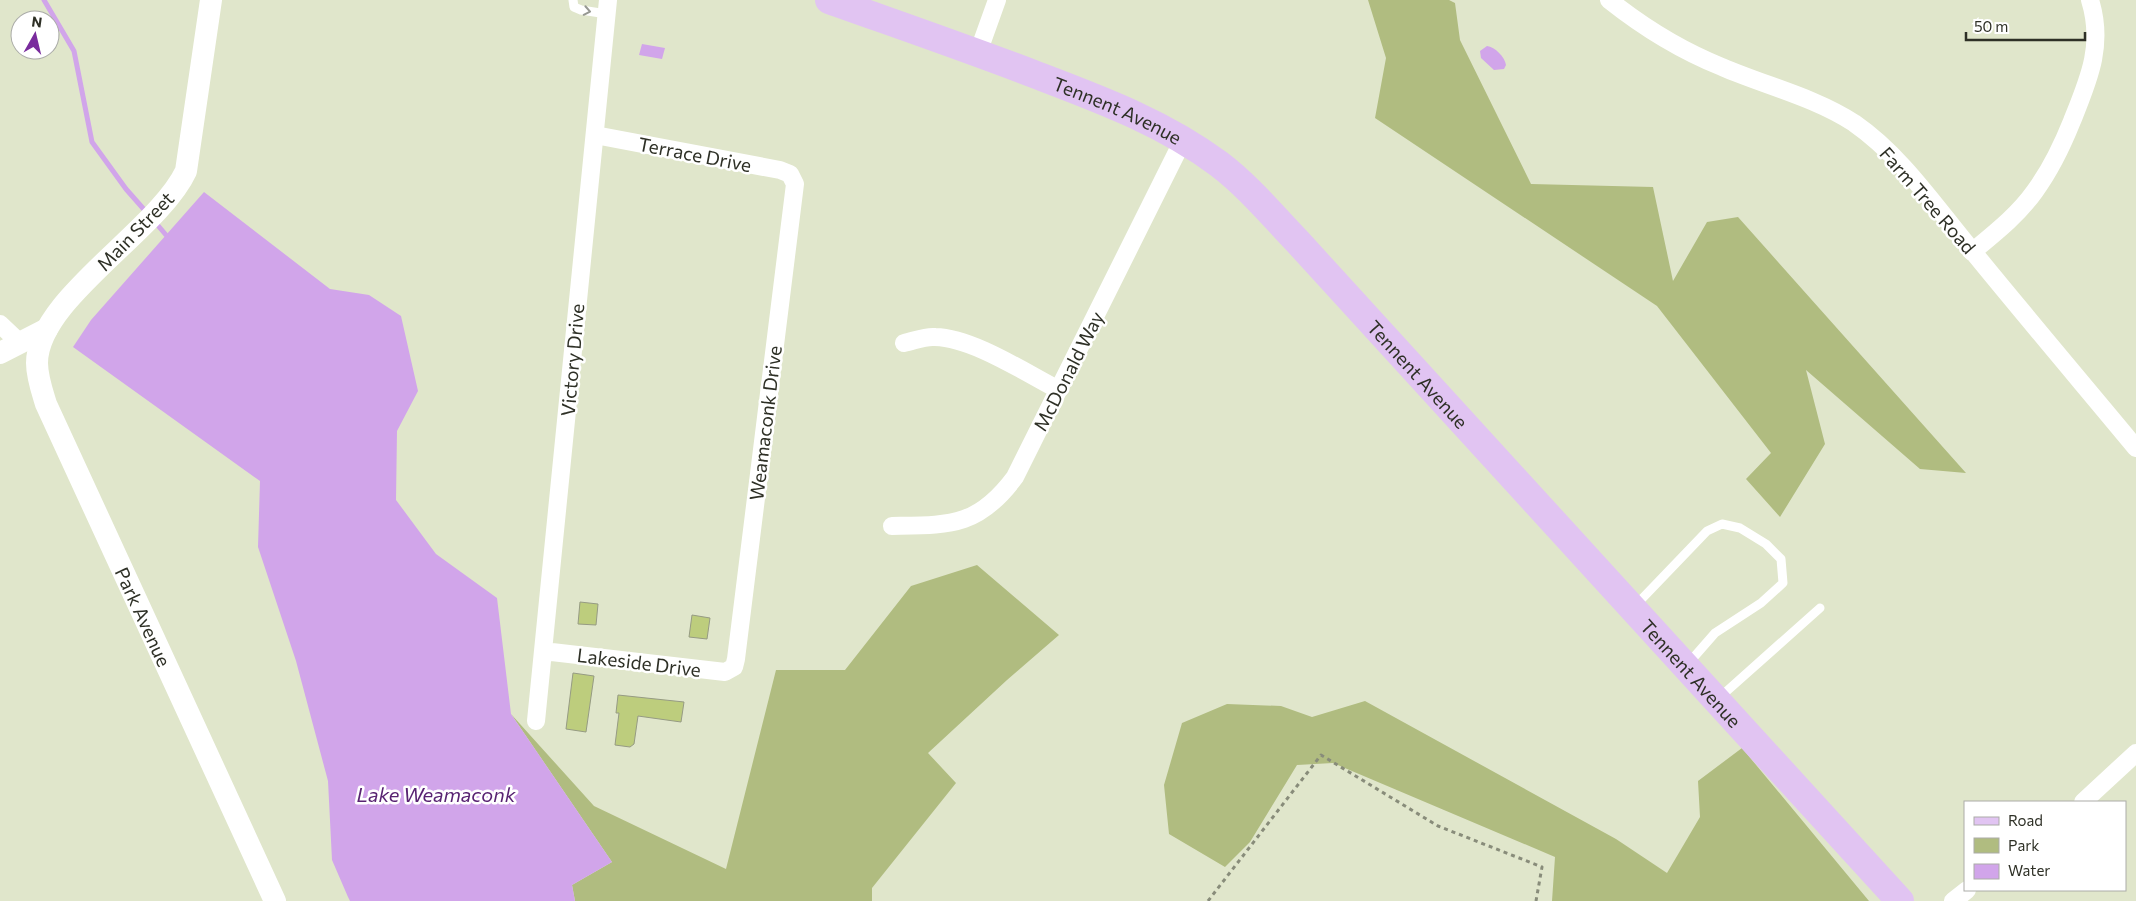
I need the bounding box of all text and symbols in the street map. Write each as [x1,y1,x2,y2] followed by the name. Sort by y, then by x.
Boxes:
[582,5,591,16] one-way arrow
[10,10,60,60] north arrow
[1966,10,2085,42] scale bar
[30,12,43,31] text: N
[1974,17,2008,35] text: 50 m
[1050,71,1186,149] street label: Tennent Avenue
[637,132,753,176] street label: Terrace Drive
[1875,142,1981,258] street label: Farm Tree Road
[92,187,179,275] street label: Main Street
[556,303,588,417] street label: Victory Drive
[1028,307,1108,435] street label: McDonald Way
[1363,315,1473,433] street label: Tennent Avenue
[744,344,786,502] street label: Weamaconk Drive
[111,563,177,670] street label: Park Avenue
[1636,614,1747,732] street label: Tennent Avenue
[576,643,702,681] street label: Lakeside Drive
[357,782,517,806] water label: Lake Weamaconk
[1964,801,2126,891] legend
[2008,811,2043,829] text: Road
[2008,836,2039,854] text: Park
[2008,861,2050,879] text: Water

